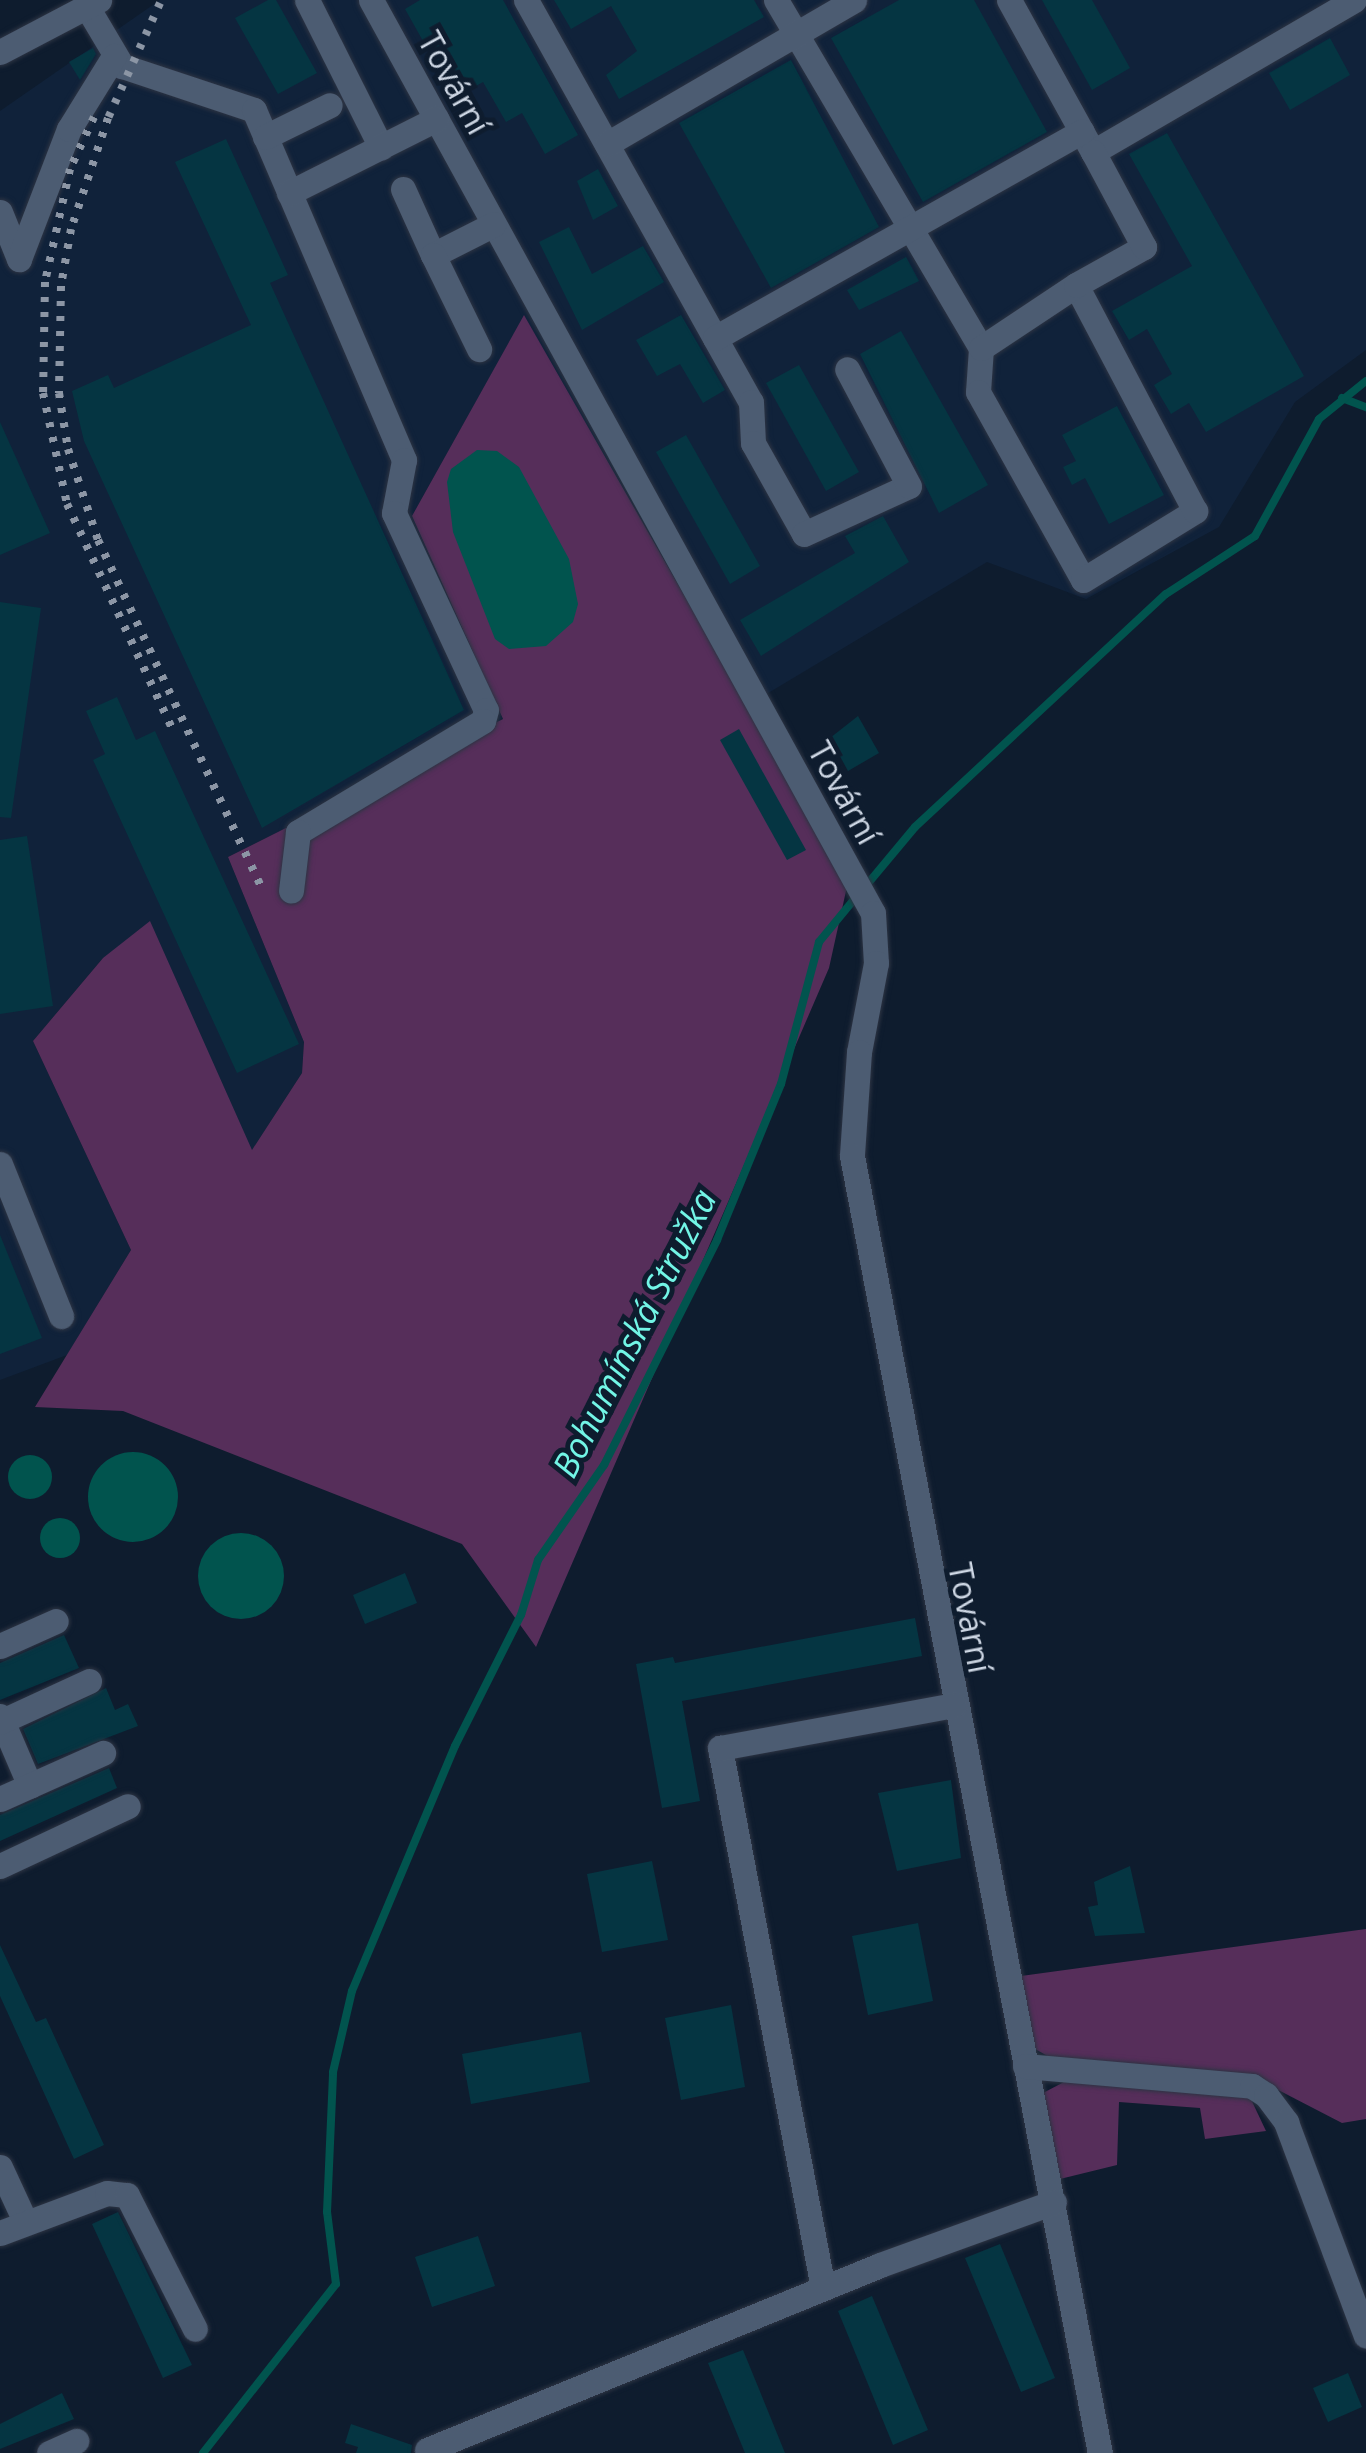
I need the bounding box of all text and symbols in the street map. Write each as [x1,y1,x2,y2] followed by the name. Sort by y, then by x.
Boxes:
[410,25,498,141] street label: Tovární
[800,735,888,851] street label: Tovární
[543,1182,725,1484] water label: Bohumínská Stružka
[941,1560,999,1676] street label: Tovární

